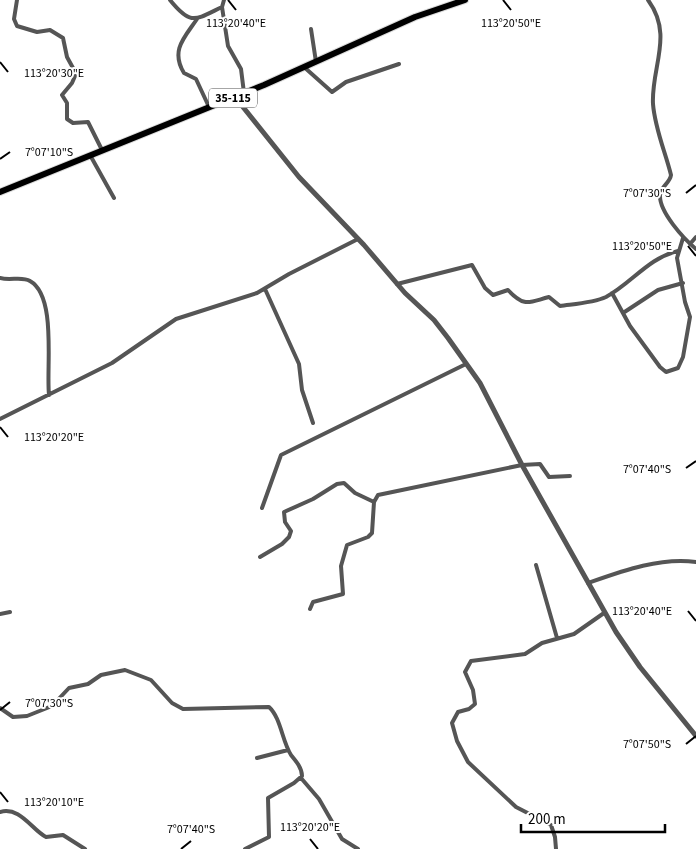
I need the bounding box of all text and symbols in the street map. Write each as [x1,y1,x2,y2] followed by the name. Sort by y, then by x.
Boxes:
[206,15,266,32] text: 113°20'40"E
[481,15,541,32] text: 113°20'50"E
[24,65,84,82] text: 113°20'30"E
[209,89,257,108] road number: 35-115
[25,144,73,161] text: 7°07'10"S
[623,185,671,202] text: 7°07'30"S
[612,238,672,255] text: 113°20'50"E
[24,429,84,446] text: 113°20'20"E
[623,461,671,478] text: 7°07'40"S
[612,603,672,620] text: 113°20'40"E
[25,695,73,712] text: 7°07'30"S
[623,736,671,753] text: 7°07'50"S
[24,794,84,811] text: 113°20'10"E
[521,802,665,834] scale bar
[528,809,566,830] text: 200 m
[280,819,340,836] text: 113°20'20"E
[167,821,215,838] text: 7°07'40"S

